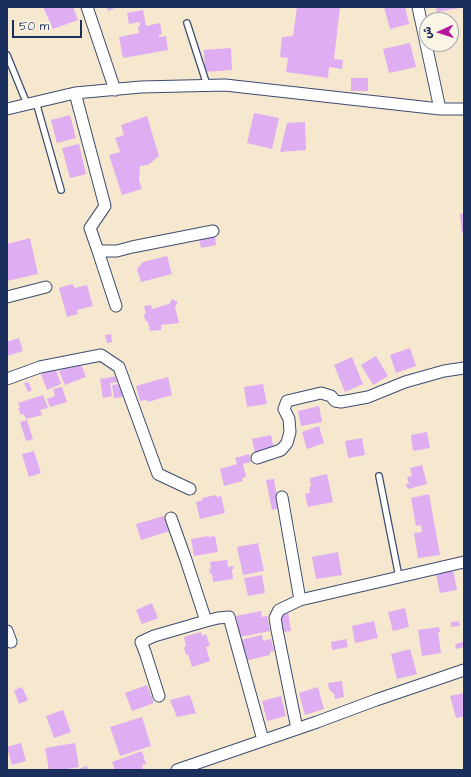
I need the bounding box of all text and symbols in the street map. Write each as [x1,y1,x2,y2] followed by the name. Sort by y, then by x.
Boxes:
[14,12,84,38] scale bar
[419,12,459,52] north arrow
[19,18,49,35] text: 50 m
[420,26,435,39] text: ش

